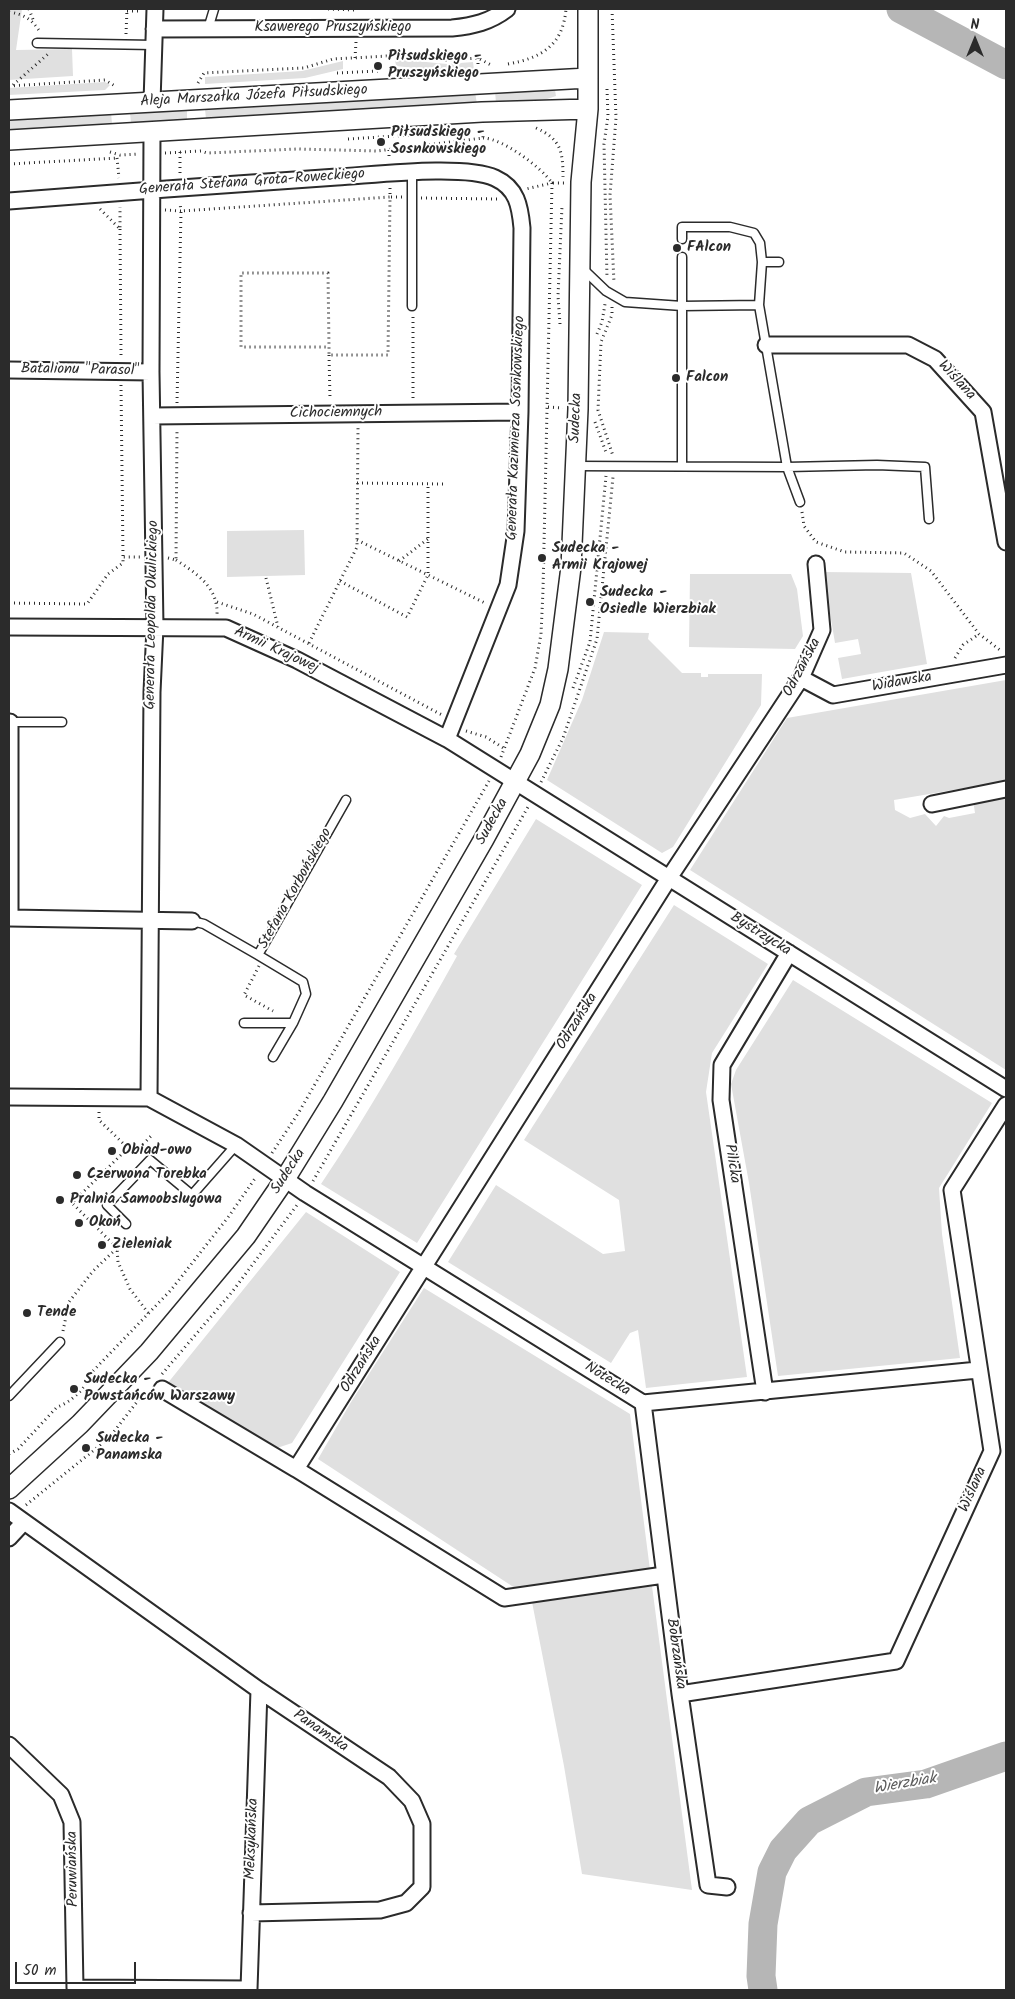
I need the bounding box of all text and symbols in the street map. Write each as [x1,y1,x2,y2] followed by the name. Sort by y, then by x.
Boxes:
[971,14,979,36] text: N
[950,15,1000,65] north arrow
[255,19,411,37] street label: Ksawerego Pruszyńskiego
[388,48,482,83] place label: Piłsudskiego - Pruszyńskiego
[372,60,384,72] marker: Piłsudskiego - Pruszyńskiego
[140,82,368,112] street label: Aleja Marszałka Józefa Piłsudskiego
[391,124,486,159] place label: Piłsudskiego - Sosnkowskiego
[375,136,387,148] marker: Piłsudskiego - Sosnkowskiego
[138,166,366,200] street label: Generała Stefana Grota-Roweckiego
[687,239,731,257] place label: FAlcon
[671,242,683,254] marker: FAlcon
[504,315,530,541] street label: Generała Kazimierza Sosnkowskiego
[933,358,979,404] street label: Wiślana
[21,361,139,381] street label: Batalionu "Parasol"
[686,369,728,387] place label: Falcon
[670,372,682,384] marker: Falcon
[567,393,587,443] street label: Sudecka
[289,404,383,424] street label: Cichociemnych
[142,520,164,710] street label: Generała Leopolda Okulickiego
[552,540,647,575] place label: Sudecka - Armii Krajowej
[536,552,548,564] marker: Sudecka - Armii Krajowej
[600,584,716,619] place label: Sudecka - Osiedle Wierzbiak
[584,596,596,608] marker: Sudecka - Osiedle Wierzbiak
[231,624,321,678] street label: Armii Krajowej
[780,636,826,700] street label: Odrzańska
[871,669,933,697] street label: Widawska
[473,796,513,848] street label: Sudecka
[255,826,337,952] street label: Stefana Korbońskiego
[726,909,794,961] street label: Bystrzycka
[553,990,603,1054] street label: Odrzańska
[122,1142,192,1160] place label: Obiad-owo
[719,1143,743,1185] street label: Pilicka
[106,1145,118,1157] marker: Obiad-owo
[268,1146,310,1198] street label: Sudecka
[87,1166,207,1184] place label: Czerwona Torebka
[71,1169,83,1181] marker: Czerwona Torebka
[70,1191,222,1209] place label: Pralnia Samoobslugowa
[54,1194,66,1206] marker: Pralnia Samoobslugowa
[89,1214,121,1232] place label: Okoń
[73,1217,85,1229] marker: Okoń
[112,1236,171,1254] place label: Zieleniak
[96,1239,108,1251] marker: Zieleniak
[37,1304,76,1322] place label: Tende
[21,1307,33,1319] marker: Tende
[337,1333,387,1397] street label: Odrzańska
[581,1359,633,1401] street label: Notecka
[84,1371,235,1406] place label: Sudecka - Powstańców Warszawy
[68,1383,80,1395] marker: Sudecka - Powstańców Warszawy
[96,1430,163,1465] place label: Sudecka - Panamska
[80,1442,92,1454] marker: Sudecka - Panamska
[956,1465,992,1515] street label: Wiślana
[661,1617,689,1691] street label: Bobrzańska
[289,1707,351,1757] street label: Panamska
[872,1770,938,1800] water label: Wierzbiak
[243,1798,263,1880] street label: Meksykańska
[64,1831,84,1907] street label: Peruwiańska
[18,1952,139,1984] scale bar
[23,1959,57,1983] text: 50 m

